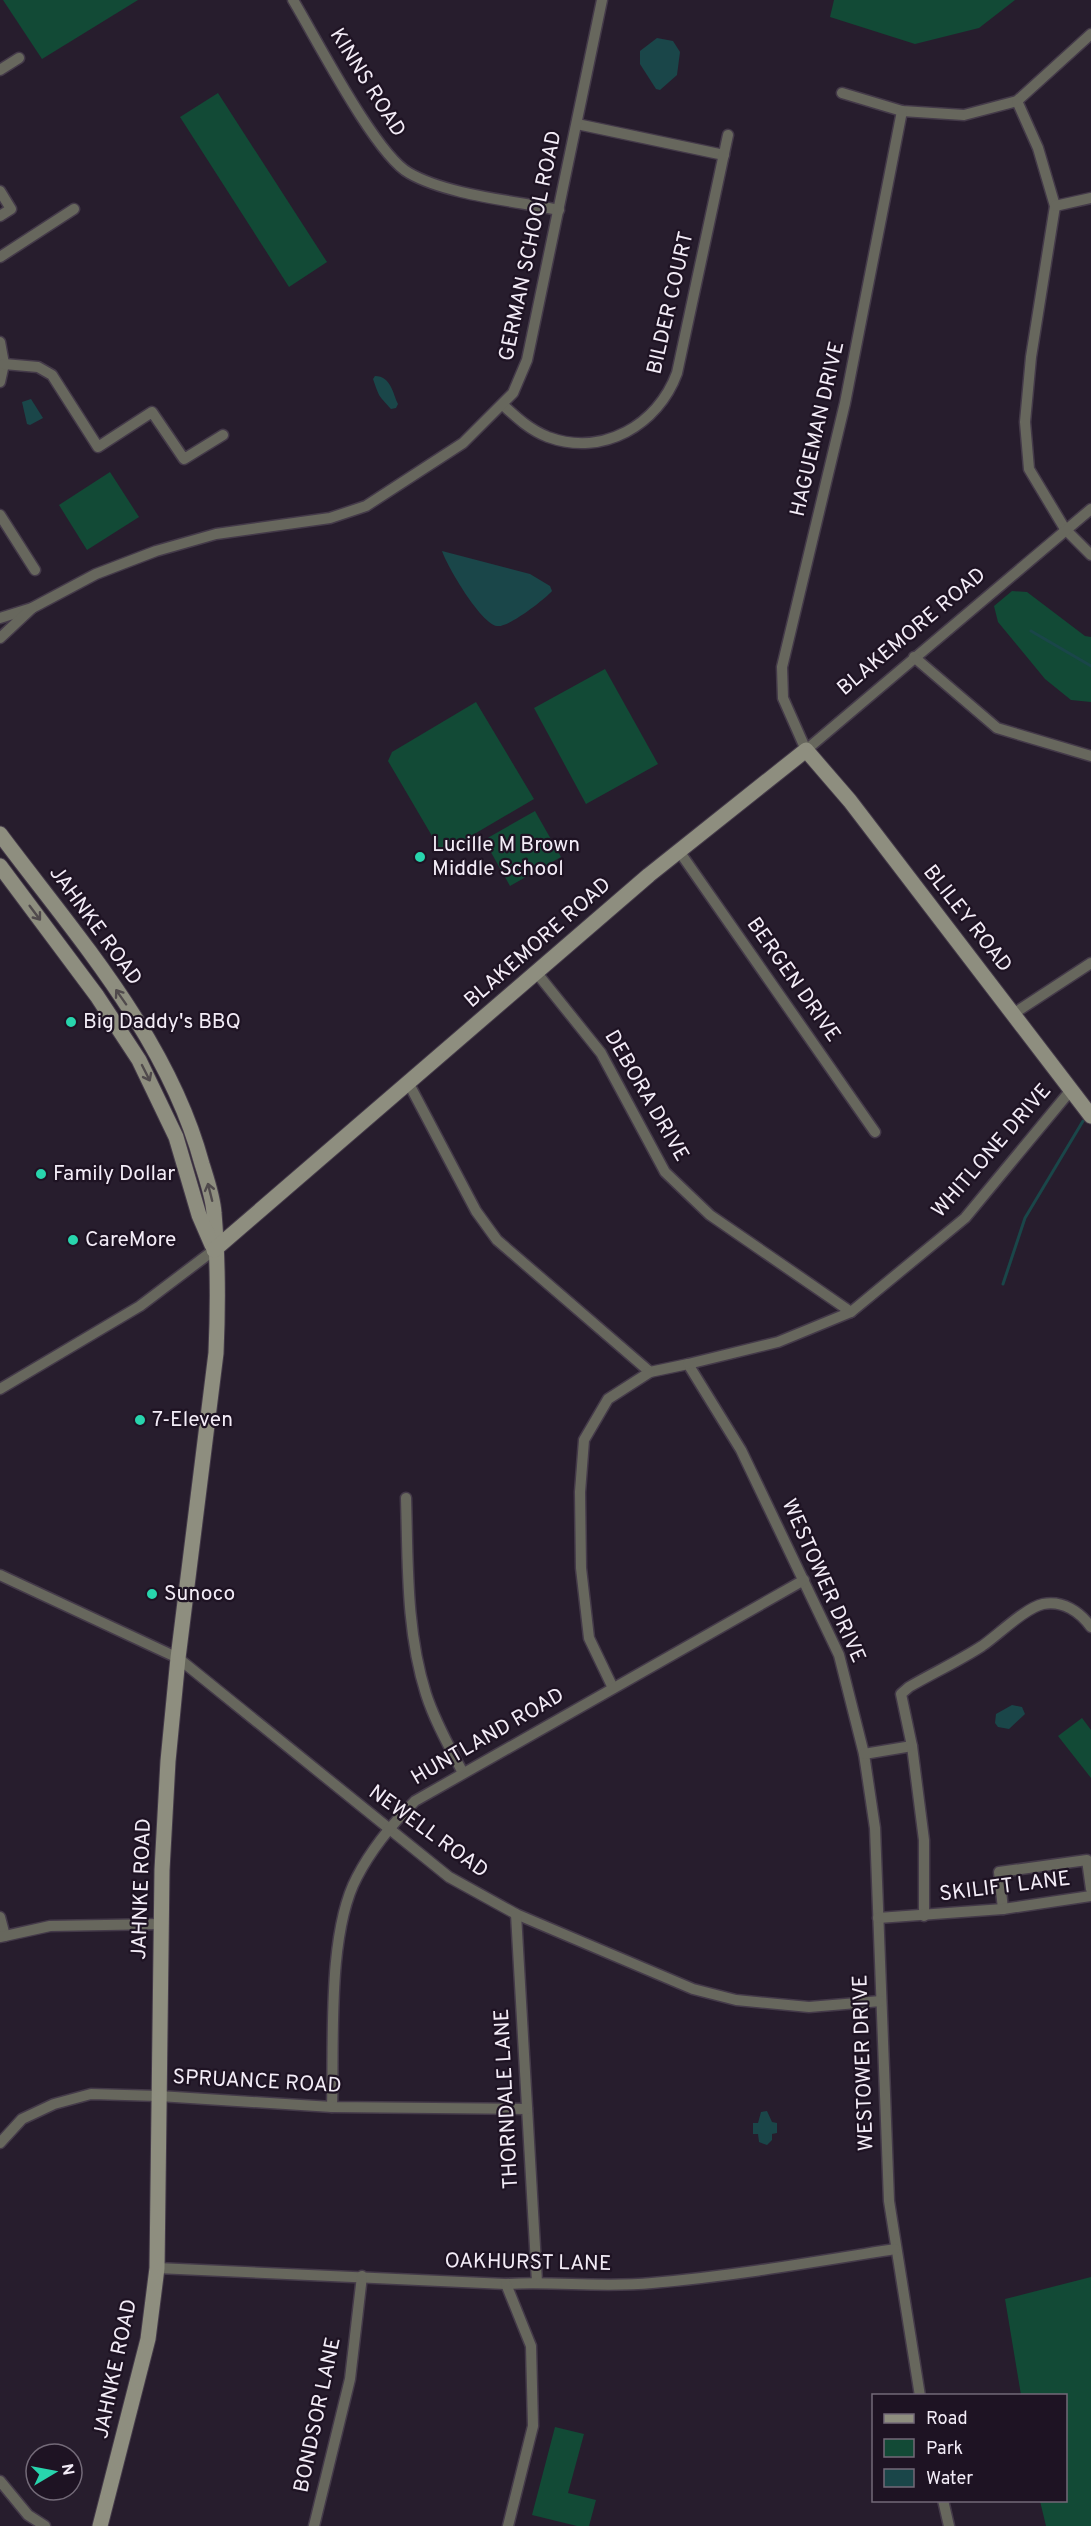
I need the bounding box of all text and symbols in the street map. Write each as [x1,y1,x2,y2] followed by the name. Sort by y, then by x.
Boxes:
[323,24,411,142] street label: KINNS ROAD
[493,128,569,364] street label: GERMAN SCHOOL ROAD
[641,229,701,377] street label: BILDER COURT
[785,339,851,519] street label: HAGUEMAN DRIVE
[832,562,992,702] street label: BLAKEMORE ROAD
[432,832,580,883] place label: Lucille M Brown Middle School
[413,850,427,864] marker: Lucille M Brown Middle School
[917,860,1017,978] street label: BLILEY ROAD
[42,861,148,991] street label: JAHNKE ROAD
[459,872,617,1014] street label: BLAKEMORE ROAD
[29,905,41,921] one-way arrow
[740,912,846,1048] street label: BERGEN DRIVE
[115,989,127,1005] one-way arrow
[83,1009,241,1036] place label: Big Daddy's BBQ
[64,1015,78,1029] marker: Big Daddy's BBQ
[597,1025,695,1167] street label: DEBORA DRIVE
[140,1064,152,1082] one-way arrow
[926,1078,1058,1224] street label: WHITLONE DRIVE
[53,1161,175,1188] place label: Family Dollar
[34,1167,48,1181] marker: Family Dollar
[203,1183,215,1202] one-way arrow
[85,1227,176,1254] place label: CareMore
[66,1233,80,1247] marker: CareMore
[152,1407,233,1434] place label: 7-Eleven
[133,1413,147,1427] marker: 7-Eleven
[775,1495,871,1667] street label: WESTOWER DRIVE
[164,1581,235,1608] place label: Sunoco
[145,1587,159,1601] marker: Sunoco
[406,1682,570,1792] street label: HUNTLAND ROAD
[363,1779,493,1885] street label: NEWELL ROAD
[126,1818,158,1960] street label: JAHNKE ROAD
[938,1866,1072,1908] street label: SKILIFT LANE
[847,1974,881,2152] street label: WESTOWER DRIVE
[489,2008,525,2190] street label: THORNDALE LANE
[172,2064,342,2100] street label: SPRUANCE ROAD
[444,2248,612,2278] street label: OAKHURST LANE
[88,2297,144,2441] street label: JAHNKE ROAD
[288,2335,348,2495] street label: BONDSOR LANE
[872,2394,1067,2502] legend
[926,2408,968,2431] text: Road
[926,2438,963,2461] text: Park
[24,2442,84,2502] north arrow
[56,2462,78,2477] text: N
[926,2468,973,2491] text: Water

